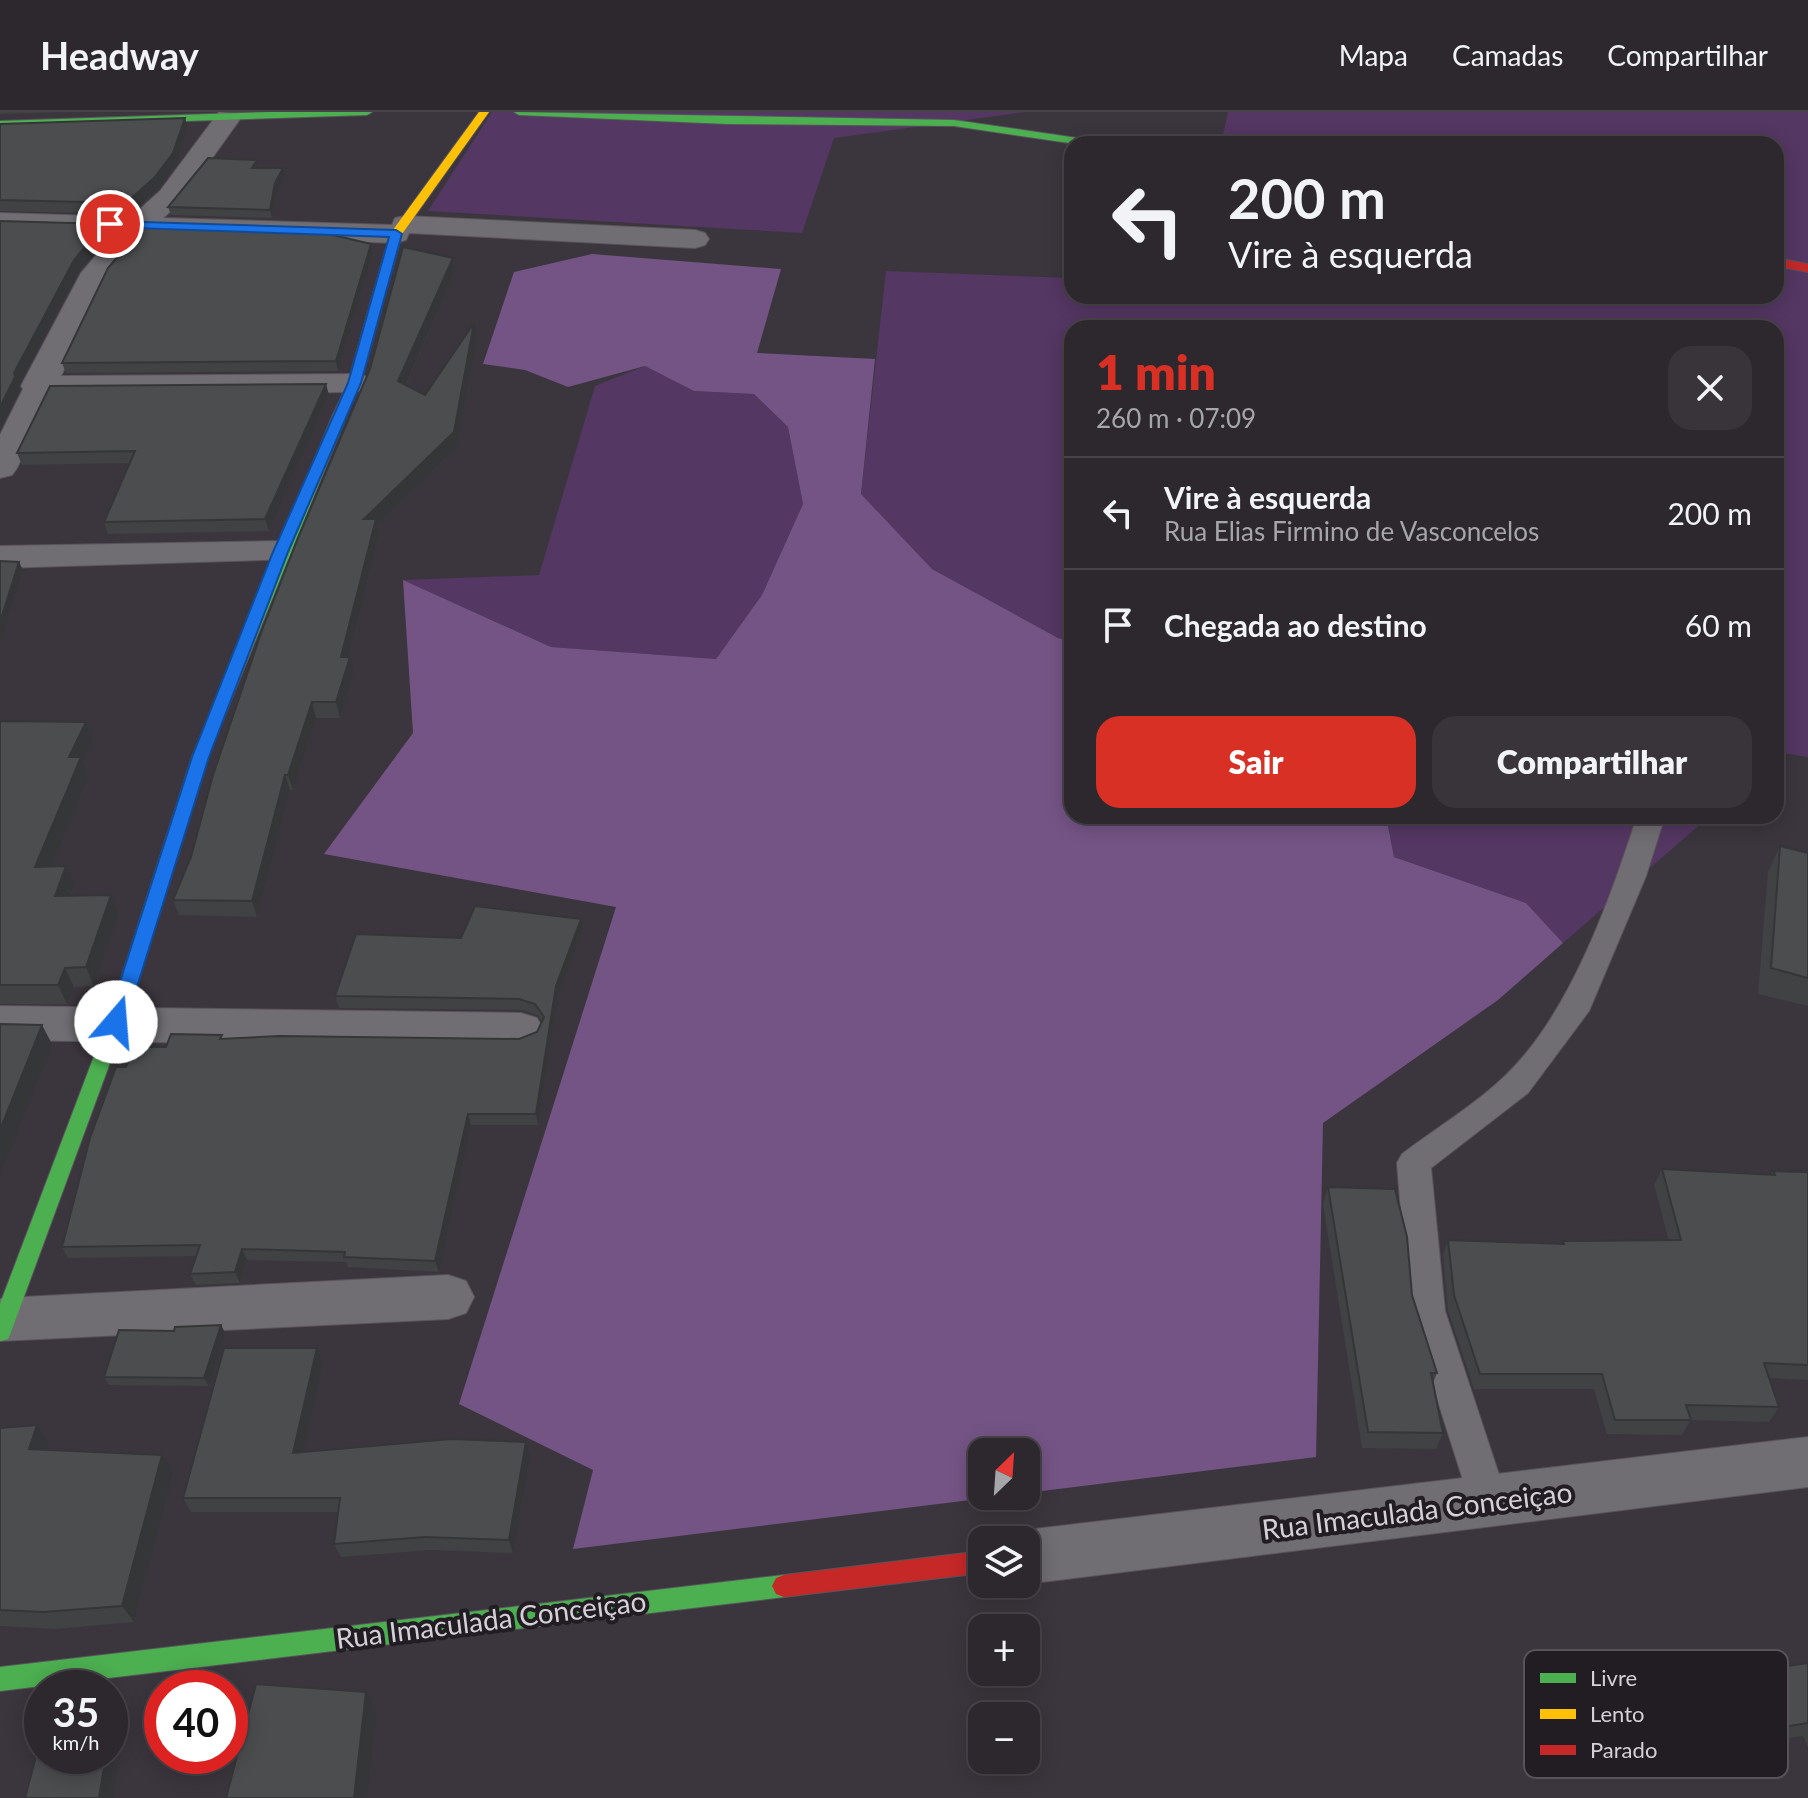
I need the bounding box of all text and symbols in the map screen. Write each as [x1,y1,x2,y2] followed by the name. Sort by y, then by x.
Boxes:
[40,32,199,78] text: Headway
[1339,38,1408,72] text: Mapa
[1452,38,1563,72] text: Camadas
[1607,38,1768,72] text: Compartilhar
[1228,164,1386,231] text: 200 m
[1096,168,1200,272] icon: left
[76,190,144,258] pin
[88,202,132,246] icon: arrive
[1228,232,1473,276] text: Vire à esquerda
[1096,343,1216,400] text: 1 min
[1668,346,1752,430] button: close
[1096,402,1256,434] text: 260 m · 07:09
[1164,479,1371,515] text: Vire à esquerda
[1096,491,1140,535] icon: left
[1667,495,1752,531] text: 200 m
[1164,515,1539,547] text: Rua Elias Firmino de Vasconcelos
[1096,603,1140,647] icon: arrive
[1164,607,1427,643] text: Chegada ao destino
[1685,607,1752,643] text: 60 m
[1096,716,1416,808] button: Sair
[1432,716,1752,808] button: Compartilhar
[74,980,158,1064] position arrow
[968,1438,1040,1510] north arrow
[968,1438,1040,1774] map controls
[1260,1474,1574,1546] street label: Rua Imaculada Conceiçao
[968,1526,1040,1598] button: layers
[334,1583,648,1655] street label: Rua Imaculada Conceiçao
[968,1614,1040,1686] button: +
[1524,1650,1788,1778] legend
[1590,1664,1637,1691] text: Livre
[144,1670,248,1774] speed limit sign: 40
[53,1688,99,1736] text: 35
[1590,1700,1645,1727] text: Lento
[968,1702,1040,1774] button: −
[53,1730,99,1754] text: km/h
[1590,1736,1657,1763] text: Parado

